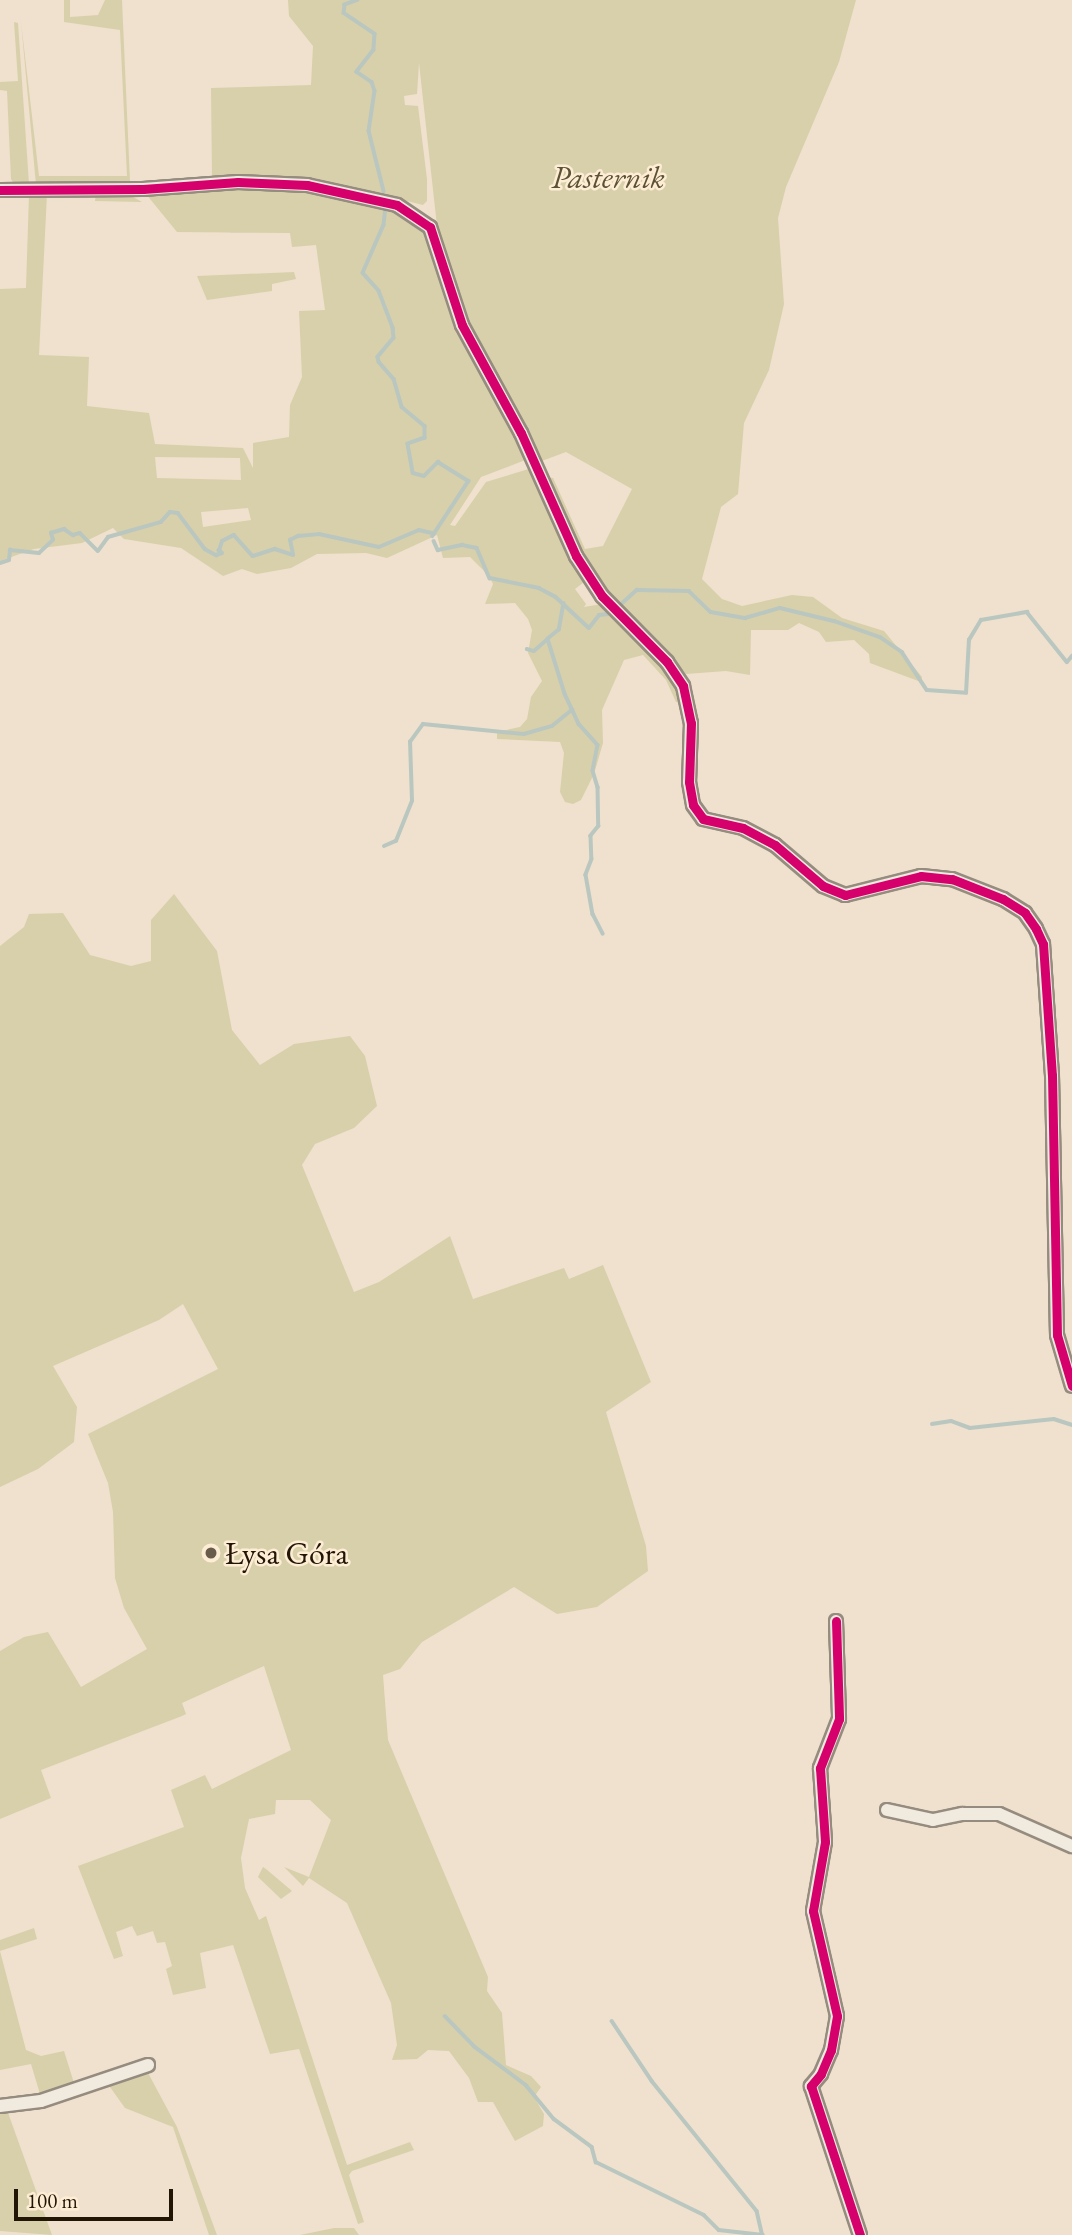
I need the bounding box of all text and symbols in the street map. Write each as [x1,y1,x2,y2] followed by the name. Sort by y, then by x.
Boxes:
[551,158,665,196] park label: Pasternik
[225,1534,348,1572] place label: Łysa Góra
[203,1545,219,1561] marker: Łysa Góra
[18,2176,177,2220] scale bar
[27,2187,78,2214] text: 100 m

